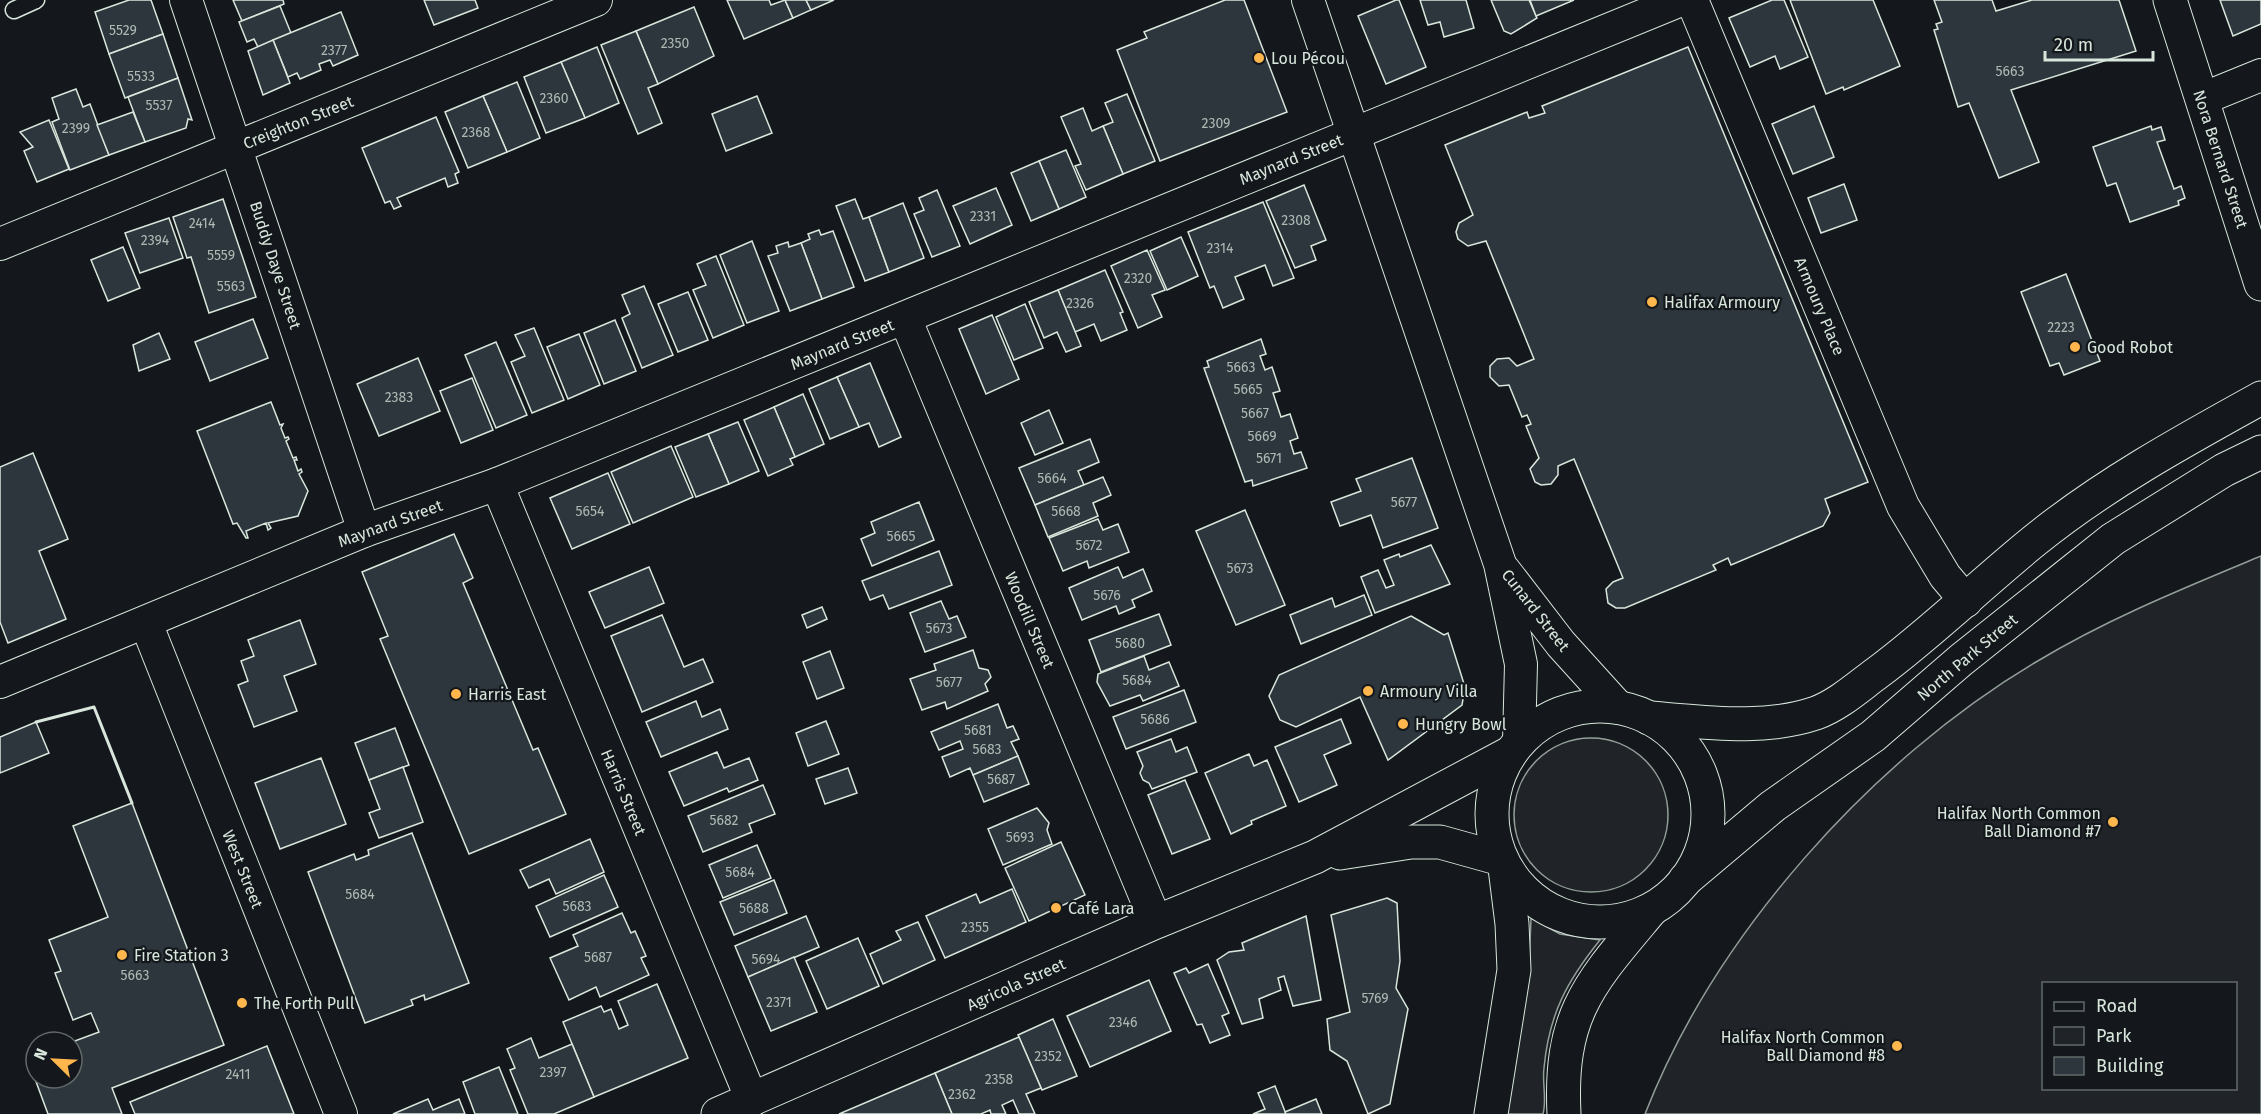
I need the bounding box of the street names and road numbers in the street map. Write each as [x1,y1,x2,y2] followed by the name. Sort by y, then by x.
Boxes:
[2189,88,2252,231] street label: Nora Bernard Street
[240,92,356,153] street label: Creighton Street
[1237,130,1346,189] street label: Maynard Street
[246,199,305,332] street label: Buddy Daye Street
[1790,254,1849,358] street label: Armoury Place
[788,315,897,374] street label: Maynard Street
[335,496,445,551] street label: Maynard Street
[1498,565,1574,655] street label: Cunard Street
[1001,569,1058,671] street label: Woodill Street
[1913,610,2021,705] street label: North Park Street
[597,746,650,838] street label: Harris Street
[218,827,267,911] street label: West Street
[964,954,1069,1015] street label: Agricola Street

